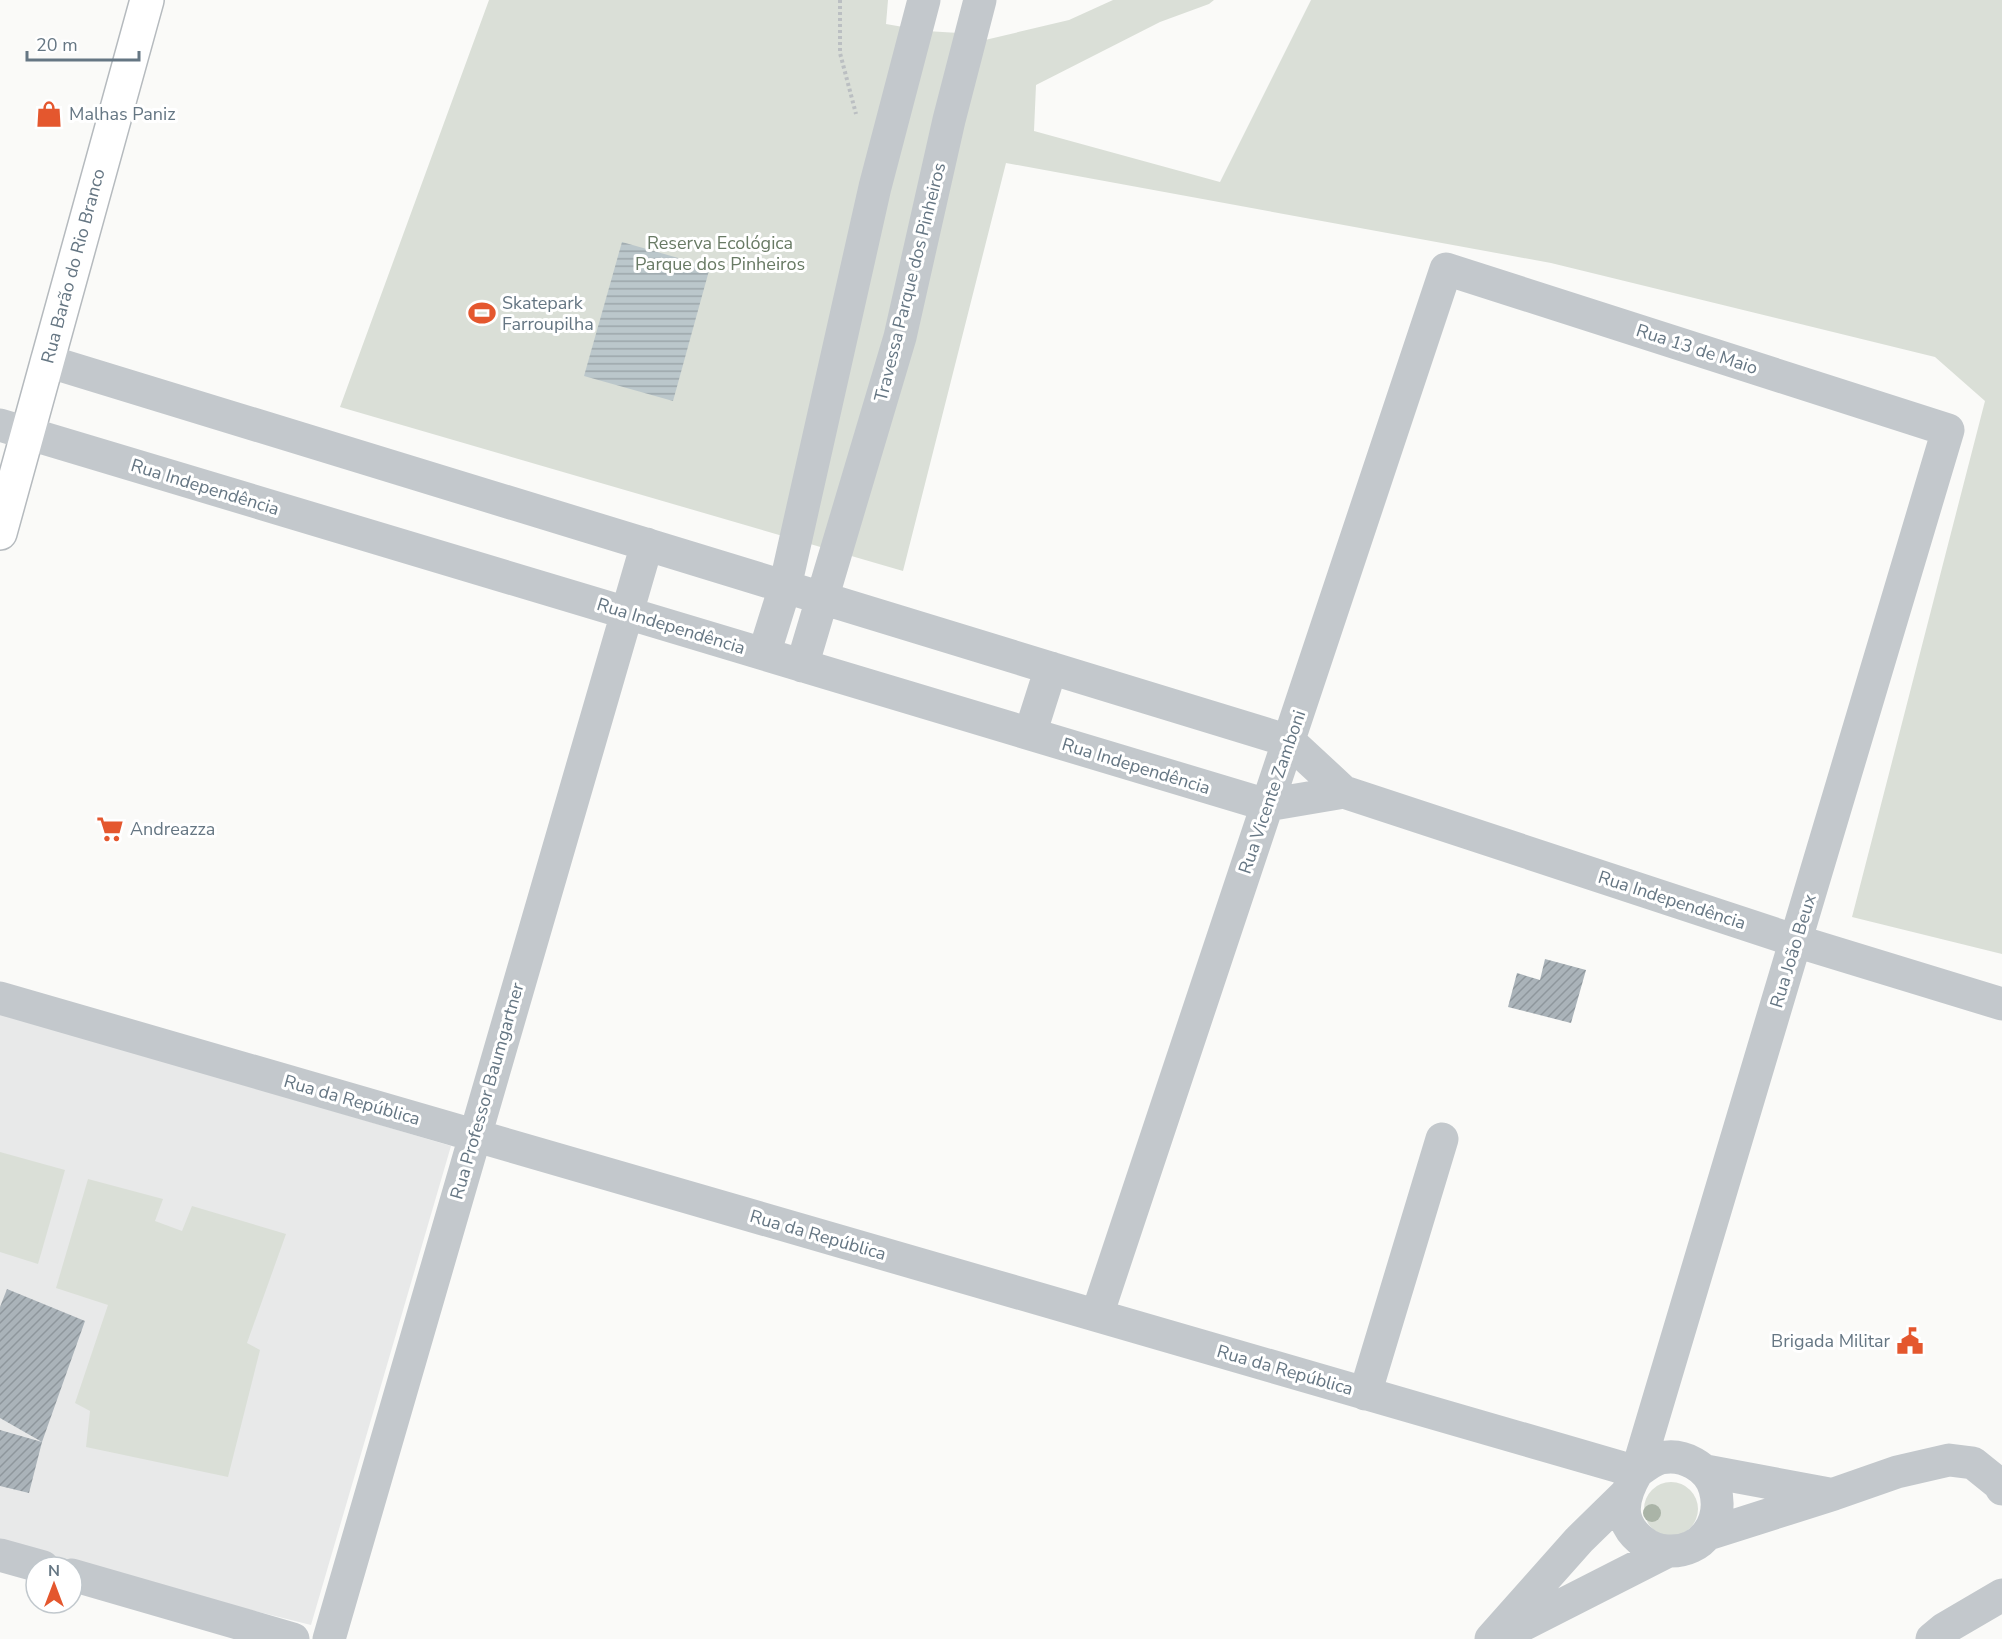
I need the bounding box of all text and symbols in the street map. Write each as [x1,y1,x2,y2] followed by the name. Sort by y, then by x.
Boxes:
[27,24,140,62] scale bar
[36,33,78,57] text: 20 m
[34,99,64,129] shop icon: Malhas Paniz
[69,102,176,126] place label: Malhas Paniz
[869,160,951,404] street label: Travessa Parque dos Pinheiros
[35,166,111,366] street label: Rua Barão do Rio Branco
[635,231,805,276] park label: Reserva Ecológica Parque dos Pinheiros
[502,291,594,336] place label: Skatepark Farroupilha
[467,298,497,328] sports icon: Skatepark Farroupilha
[1633,318,1761,380] street label: Rua 13 de Maio
[128,453,282,521] street label: Rua Independência
[594,592,748,660] street label: Rua Independência
[1233,707,1311,877] street label: Rua Vicente Zamboni
[1059,732,1213,800] street label: Rua Independência
[95,814,125,844] supermarket icon: Andreazza
[130,817,215,841] place label: Andreazza
[1595,865,1749,935] street label: Rua Independência
[1764,891,1822,1011] street label: Rua João Beux
[445,979,530,1202] street label: Rua Professor Baumgartner
[281,1069,423,1131] street label: Rua da República
[747,1204,889,1266] street label: Rua da República
[1895,1326,1925,1356] public building icon: Brigada Militar
[1771,1329,1891,1353] place label: Brigada Militar
[1214,1339,1356,1401] street label: Rua da República
[24,1555,84,1615] north arrow
[48,1560,60,1582] text: N

